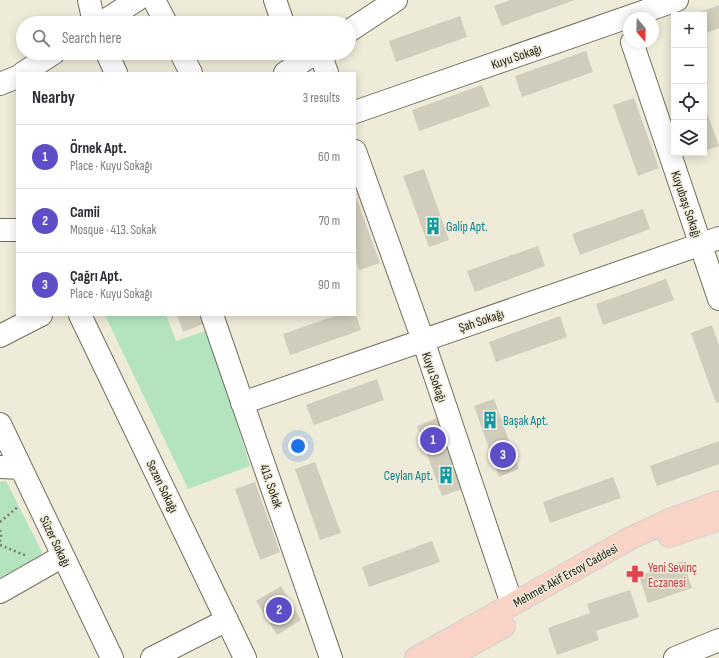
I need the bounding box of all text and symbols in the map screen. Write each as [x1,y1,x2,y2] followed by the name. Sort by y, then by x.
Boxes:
[623,12,659,48] north arrow
[671,12,707,156] map controls
[671,12,707,48] button: +
[16,16,356,60] search box
[30,27,52,49] icon: search
[62,29,122,48] text: Search here
[489,41,544,73] street label: Kuyu Sokağı
[671,48,707,84] button: −
[671,84,707,120] button: locate
[32,88,75,108] text: Nearby
[303,90,340,106] text: 3 results
[671,120,707,156] button: layers
[70,139,127,158] text: Örnek Apt.
[42,149,48,165] text: 1
[318,149,340,165] text: 60 m
[70,158,152,174] text: Place · Kuyu Sokağı
[667,169,705,240] street label: Kuyubaşı Sokağı
[70,203,100,222] text: Camii
[42,213,48,229] text: 2
[319,213,340,229] text: 70 m
[423,216,443,236] building icon: Galip Apt.
[446,219,488,235] place label: Galip Apt.
[70,222,156,238] text: Mosque · 413. Sokak
[70,267,122,286] text: Çağrı Apt.
[42,277,48,293] text: 3
[318,277,340,293] text: 90 m
[70,286,152,302] text: Place · Kuyu Sokağı
[457,306,506,336] street label: Şah Sokağı
[418,350,450,405] street label: Kuyu Sokağı
[480,410,500,430] building icon: Başak Apt.
[503,413,548,429] place label: Başak Apt.
[420,425,446,455] pin: 1
[288,436,308,456] your location
[490,440,516,470] pin: 3
[142,457,182,515] street label: Sezen Sokağı
[256,462,286,511] street label: 413. Sokak
[436,465,456,485] building icon: Ceylan Apt.
[384,468,433,484] place label: Ceylan Apt.
[36,513,74,570] street label: Süzer Sokağı
[510,540,621,611] street label: Mehmet Akif Ersoy Caddesi
[648,560,697,591] place label: Yeni Sevinç Eczanesi
[625,564,645,584] pharmacy icon: Yeni Sevinç Eczanesi
[266,595,292,625] pin: 2

